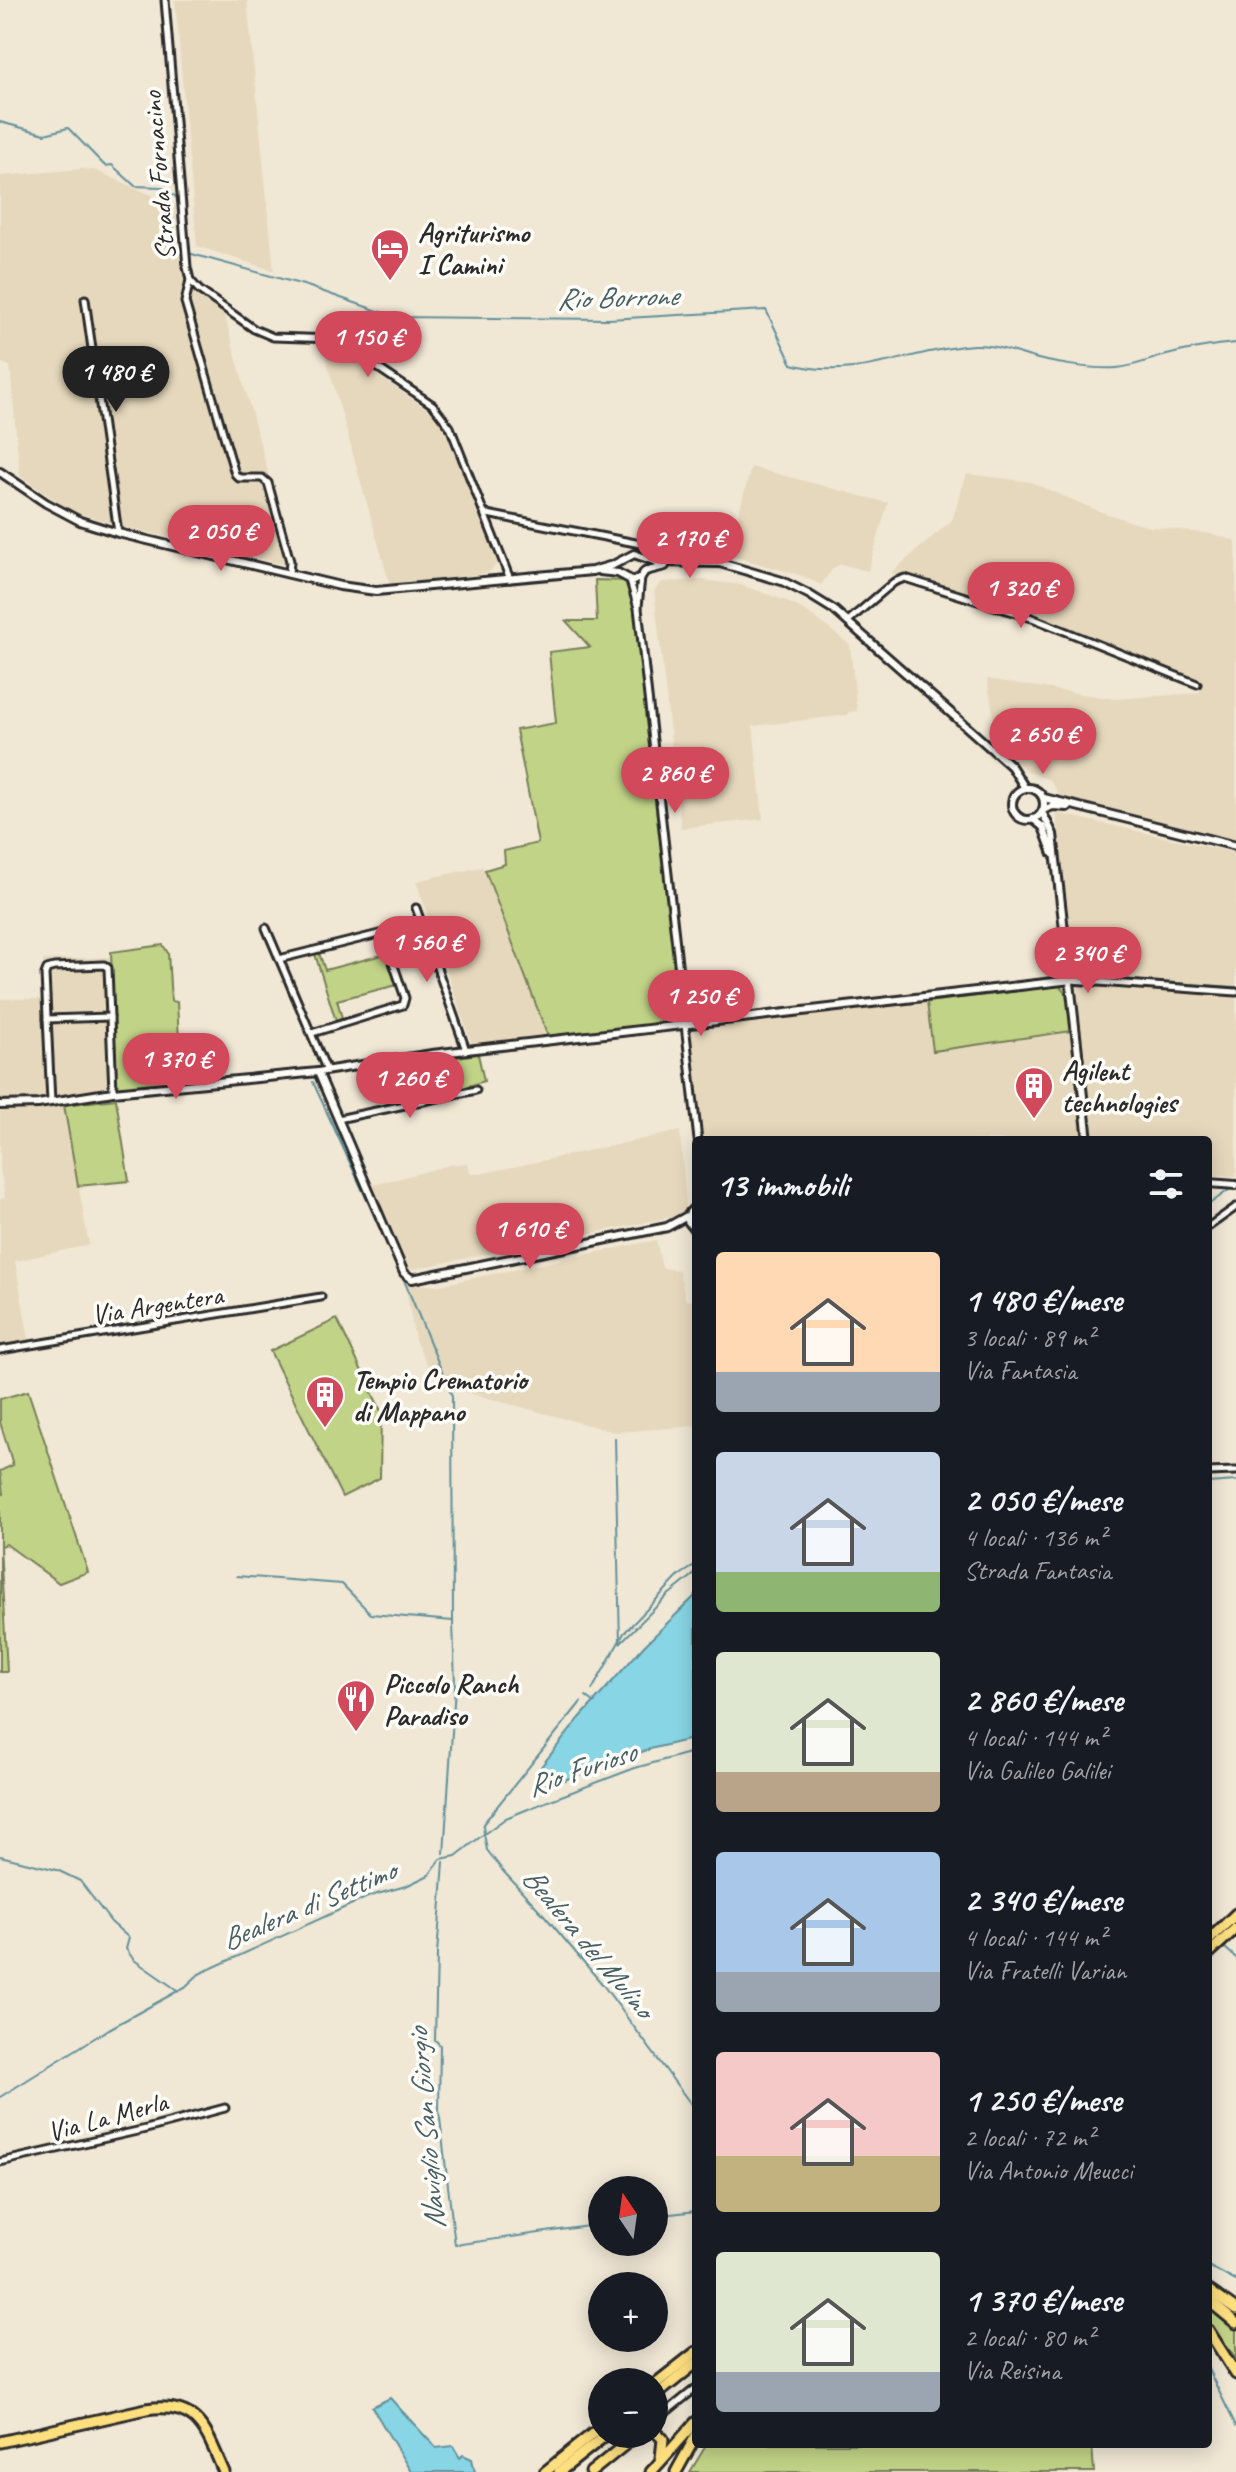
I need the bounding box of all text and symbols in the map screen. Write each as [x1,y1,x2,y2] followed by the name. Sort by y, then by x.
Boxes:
[133,88,183,262] street label: Strada Fornacino
[418,215,531,282] place label: Agriturismo I Camini
[369,227,411,282] hotel icon: Agriturismo I Camini
[556,276,682,318] water label: Rio Borrone
[294,311,442,379] pin: 1 150 €
[333,320,403,353] text: 1 150 €
[42,346,190,414] pin: 1 480 €
[80,355,152,388] text: 1 480 €
[147,505,295,573] pin: 2 050 €
[616,512,764,580] pin: 2 170 €
[186,514,256,547] text: 2 050 €
[655,521,725,554] text: 2 170 €
[947,562,1095,630] pin: 1 320 €
[985,571,1057,604] text: 1 320 €
[969,708,1117,776] pin: 2 650 €
[1007,717,1079,750] text: 2 650 €
[601,747,749,815] pin: 2 860 €
[639,756,711,789] text: 2 860 €
[353,916,501,984] pin: 1 560 €
[391,925,463,958] text: 1 560 €
[1014,927,1162,995] pin: 2 340 €
[1052,936,1124,969] text: 2 340 €
[627,970,775,1038] pin: 1 250 €
[666,979,736,1012] text: 1 250 €
[102,1033,250,1101] pin: 1 370 €
[141,1042,211,1075] text: 1 370 €
[336,1052,484,1120] pin: 1 260 €
[1062,1053,1180,1120] place label: Agilent technologies
[374,1061,446,1094] text: 1 260 €
[1013,1065,1055,1120] building icon: Agilent technologies
[1144,1162,1188,1206] icon: filters
[716,1163,848,1206] text: 13 immobili
[456,1203,604,1271] pin: 1 610 €
[494,1212,566,1245] text: 1 610 €
[89,1277,227,1332] street label: Via Argentera
[964,1278,1122,1321] text: 1 480 €/mese
[780,1284,876,1380] icon: home
[964,1321,1094,1354] text: 3 locali · 89 m²
[964,1354,1076,1387] text: Via Fantasia
[353,1362,530,1429] place label: Tempio Crematorio di Mappano
[304,1374,346,1429] building icon: Tempio Crematorio di Mappano
[964,1478,1122,1521] text: 2 050 €/mese
[780,1484,876,1580] icon: home
[964,1521,1106,1554] text: 4 locali · 136 m²
[964,1554,1111,1587] text: Strada Fantasia
[384,1666,520,1733] place label: Piccolo Ranch Paradiso
[335,1678,377,1733] restaurant icon: Piccolo Ranch Paradiso
[964,1678,1123,1721] text: 2 860 €/mese
[780,1684,876,1780] icon: home
[964,1721,1106,1754] text: 4 locali · 144 m²
[522,1732,643,1805] water label: Rio Furioso
[964,1754,1110,1787] text: Via Galileo Galilei
[215,1849,406,1959] water label: Bealera di Settimo
[514,1859,665,2029] water label: Bealera del Mulino
[964,1878,1122,1921] text: 2 340 €/mese
[780,1884,876,1980] icon: home
[964,1921,1106,1954] text: 4 locali · 144 m²
[964,1954,1126,1987] text: Via Fratelli Varian
[398,2024,454,2231] water label: Naviglio San Giorgio
[964,2078,1122,2121] text: 1 250 €/mese
[43,2083,173,2149] street label: Via La Merla
[780,2084,876,2180] icon: home
[964,2121,1094,2154] text: 2 locali · 72 m²
[964,2154,1133,2187] text: Via Antonio Meucci
[588,2176,668,2256] north arrow
[588,2176,668,2448] map controls
[588,2272,668,2352] button: +
[964,2278,1122,2321] text: 1 370 €/mese
[780,2284,876,2380] icon: home
[964,2321,1094,2354] text: 2 locali · 80 m²
[964,2354,1061,2387] text: Via Reisina
[588,2368,668,2448] button: −

